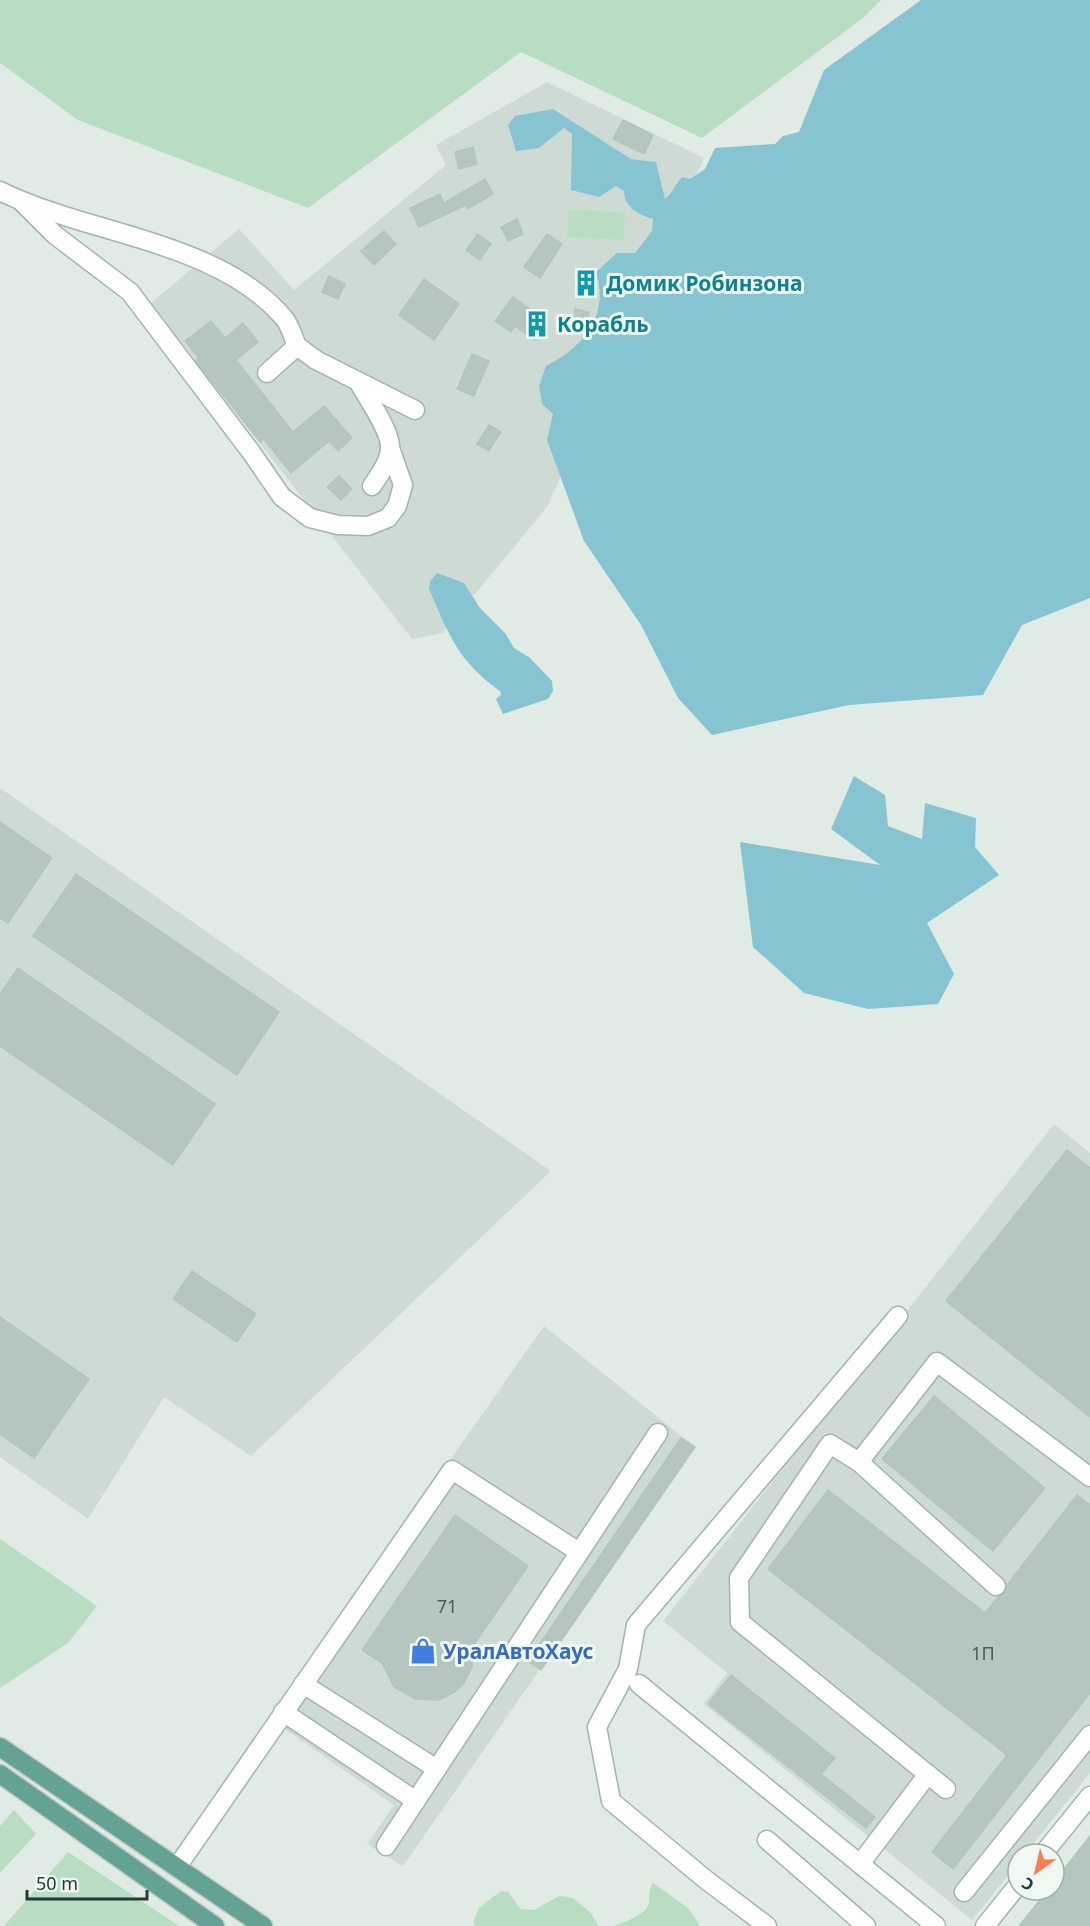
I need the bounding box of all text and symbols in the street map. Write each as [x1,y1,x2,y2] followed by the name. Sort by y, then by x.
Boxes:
[571,268,601,298] building icon: Домик Робинзона
[606,269,803,297] place label: Домик Робинзона
[522,309,552,339] building icon: Корабль
[557,310,649,338] place label: Корабль
[437,1594,457,1618] house number: 71
[408,1636,438,1666] shop icon: УралАвтоХаус
[443,1637,594,1665] place label: УралАвтоХаус
[971,1641,995,1665] house number: 1П
[1006,1842,1066,1902] north arrow
[27,1863,147,1901] scale bar
[36,1871,78,1895] text: 50 m
[1017,1872,1038,1896] text: С

